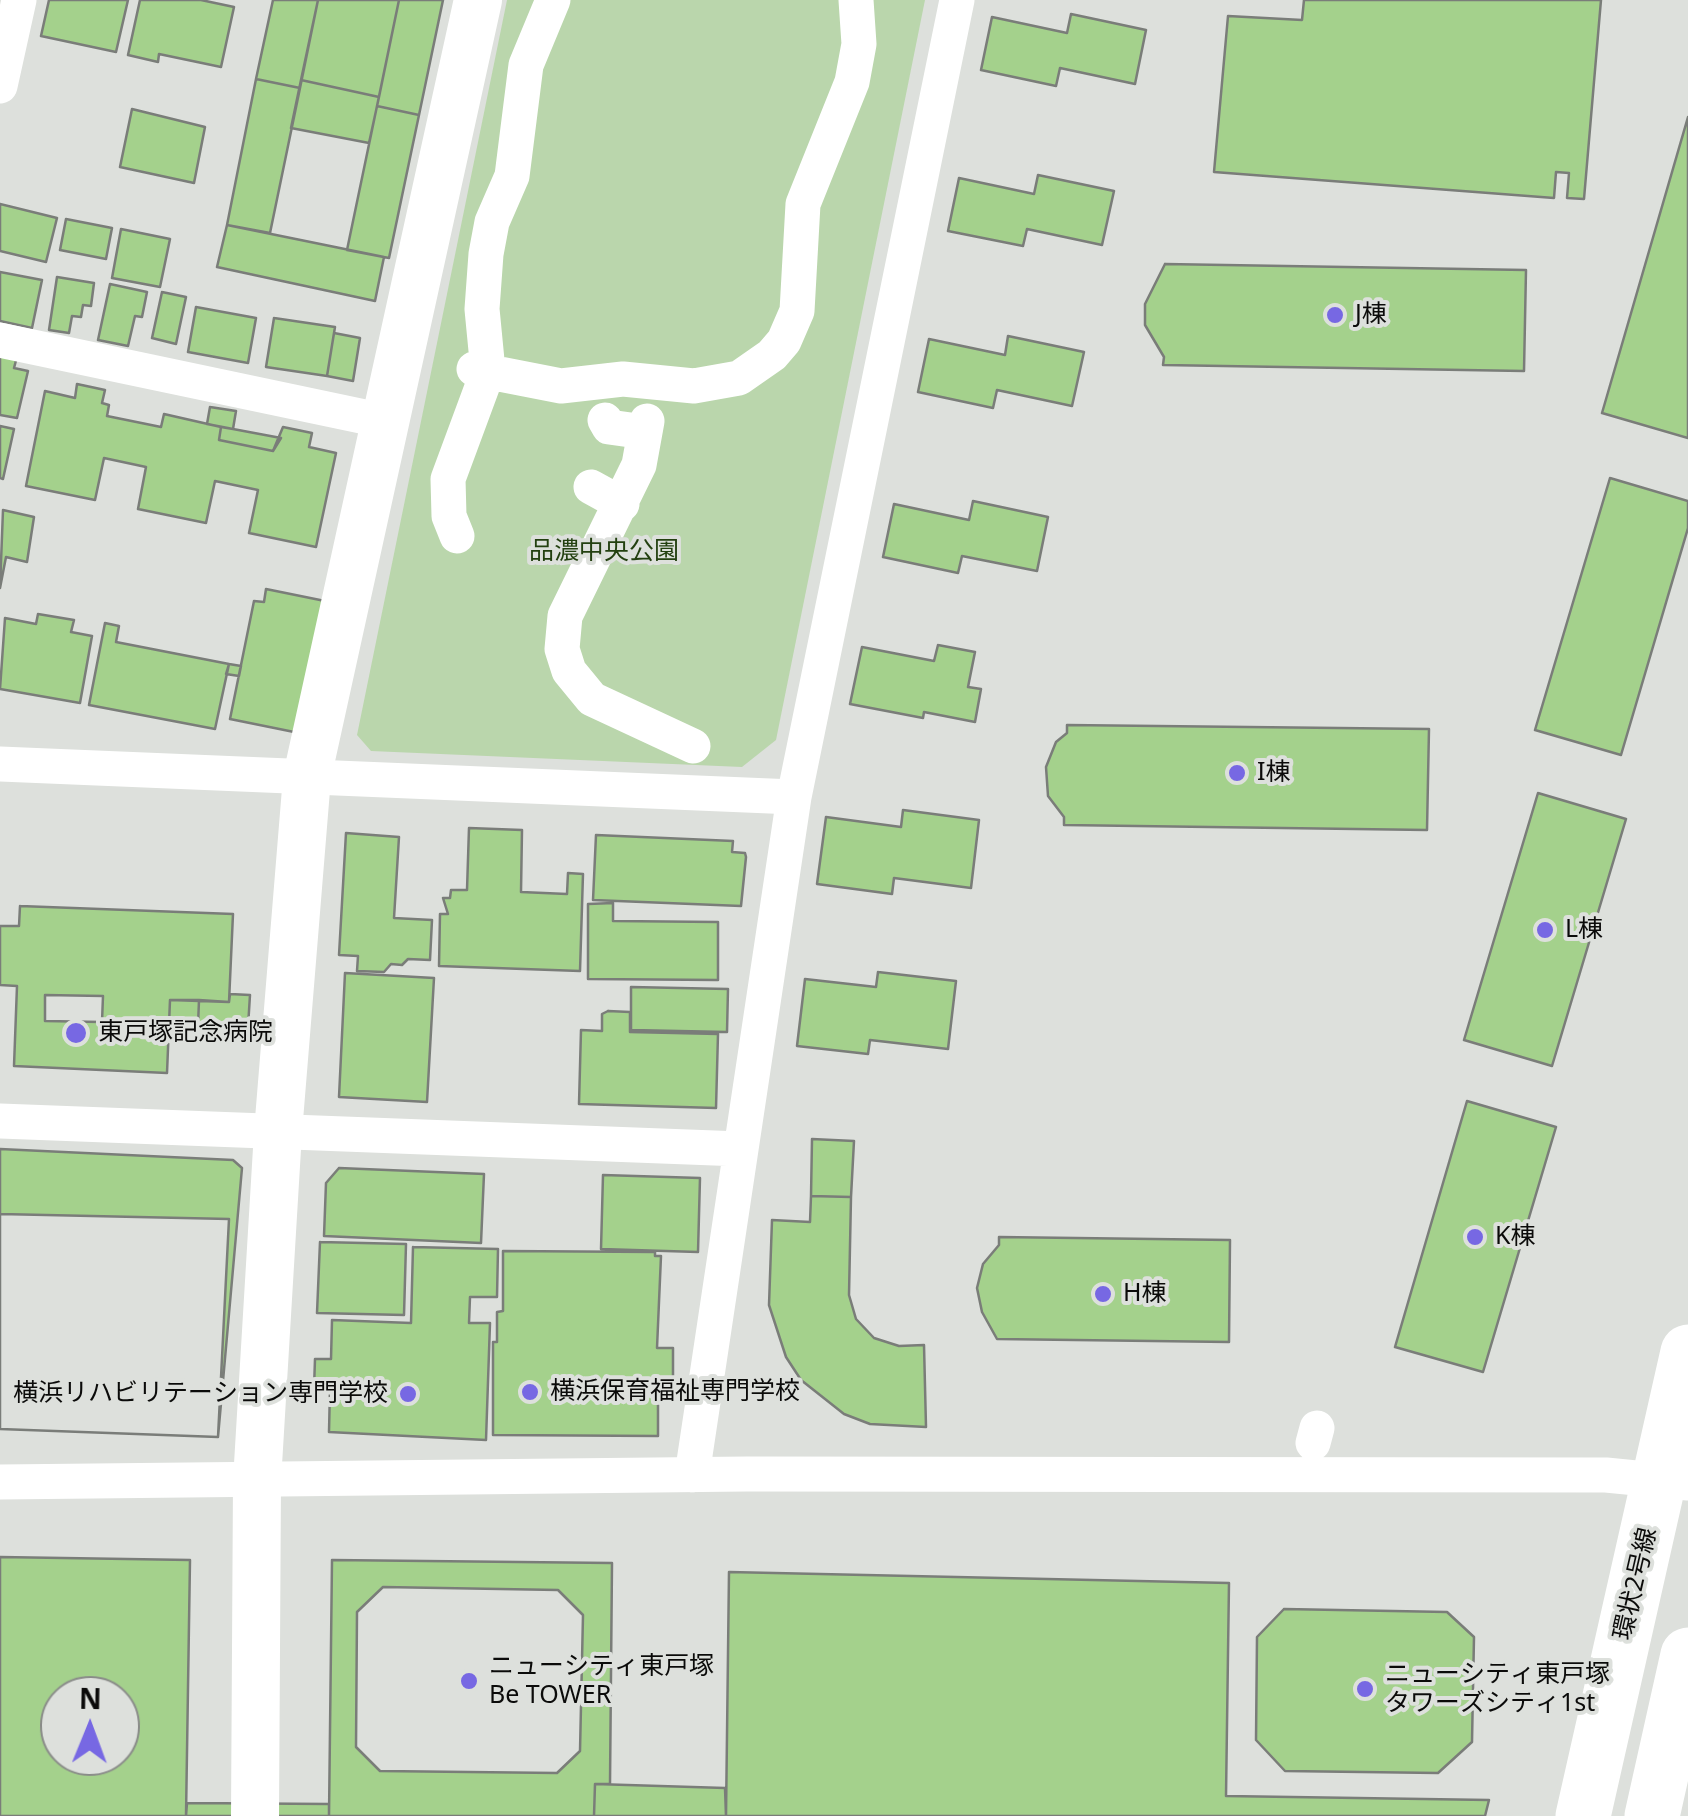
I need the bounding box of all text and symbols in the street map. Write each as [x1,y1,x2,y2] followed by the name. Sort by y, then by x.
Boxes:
[1355,300,1387,330] place label: J棟
[1324,304,1346,326] marker: J棟
[529,537,679,567] park label: 品濃中央公園
[1257,758,1290,788] place label: I棟
[1226,762,1248,784] marker: I棟
[1565,915,1603,945] place label: L棟
[1534,919,1556,941] marker: L棟
[98,1018,273,1048] place label: 東戸塚記念病院
[63,1020,89,1046] marker: 東戸塚記念病院
[1495,1222,1535,1252] place label: K棟
[1464,1226,1486,1248] marker: K棟
[1123,1279,1167,1309] place label: H棟
[1092,1283,1114,1305] marker: H棟
[550,1377,800,1407] place label: 横浜保育福祉専門学校
[13,1379,388,1409] place label: 横浜リハビリテーション専門学校
[519,1381,541,1403] marker: 横浜保育福祉専門学校
[397,1383,419,1405] marker: 横浜リハビリテーション専門学校
[1609,1525,1663,1643] street label: 環状2号線
[489,1652,714,1711] place label: ニューシティ東戸塚 Be TOWER
[1385,1660,1610,1719] place label: ニューシティ東戸塚 タワーズシティ1st
[458,1670,480,1692] marker: ニューシティ東戸塚 Be TOWER
[40,1676,140,1776] north arrow
[1354,1678,1376,1700] marker: ニューシティ東戸塚 タワーズシティ1st
[79,1679,102,1717] text: N

